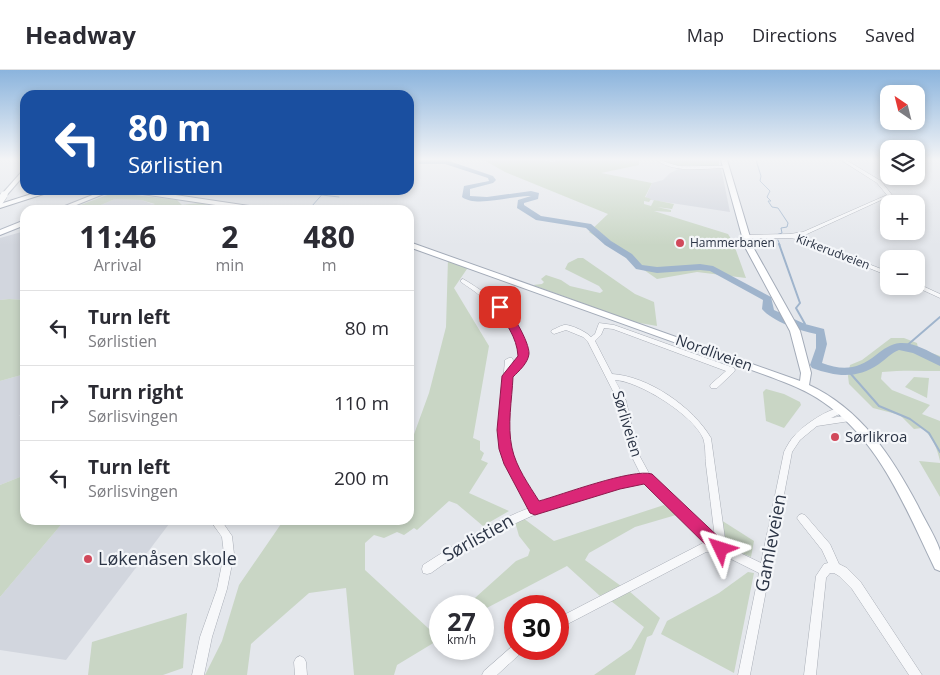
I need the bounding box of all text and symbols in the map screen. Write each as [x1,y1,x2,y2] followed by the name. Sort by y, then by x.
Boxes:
[25,18,136,51] text: Headway
[687,23,724,47] text: Map
[752,23,837,47] text: Directions
[865,23,915,47] text: Saved
[880,85,925,130] north arrow
[880,85,925,295] map controls
[128,104,211,151] text: 80 m
[45,110,110,175] icon: left
[880,140,925,185] button: layers
[128,149,223,179] text: Sørlistien
[880,195,925,240] button: +
[79,216,156,257] text: 11:46
[221,216,238,257] text: 2
[303,216,355,257] text: 480
[794,230,873,273] street label: Kirkerudveien
[690,234,775,251] place label: Hammerbanen
[674,237,686,249] marker: Hammerbanen
[880,250,925,295] button: −
[94,254,142,276] text: Arrival
[216,254,244,276] text: min
[322,254,337,276] text: m
[479,286,521,328] pin
[486,293,514,321] icon: arrive
[88,304,170,330] text: Turn left
[45,314,73,342] icon: left
[345,315,389,341] text: 80 m
[673,329,756,375] street label: Nordliveien
[88,330,157,352] text: Sørlistien
[88,379,183,405] text: Turn right
[608,388,648,459] street label: Sørliveien
[45,389,73,417] icon: right
[334,390,389,416] text: 110 m
[88,405,178,427] text: Sørlisvingen
[845,426,907,446] place label: Sørlikroa
[829,431,841,443] marker: Sørlikroa
[88,454,170,480] text: Turn left
[45,464,73,492] icon: left
[334,465,389,491] text: 200 m
[88,480,178,502] text: Sørlisvingen
[749,492,791,594] street label: Gamleveien
[438,508,517,566] street label: Sørlistien
[694,522,746,574] position arrow
[98,546,237,570] place label: Løkenåsen skole
[82,553,94,565] marker: Løkenåsen skole
[504,595,569,660] speed limit sign: 30
[447,604,476,638] text: 27
[447,631,476,648] text: km/h

